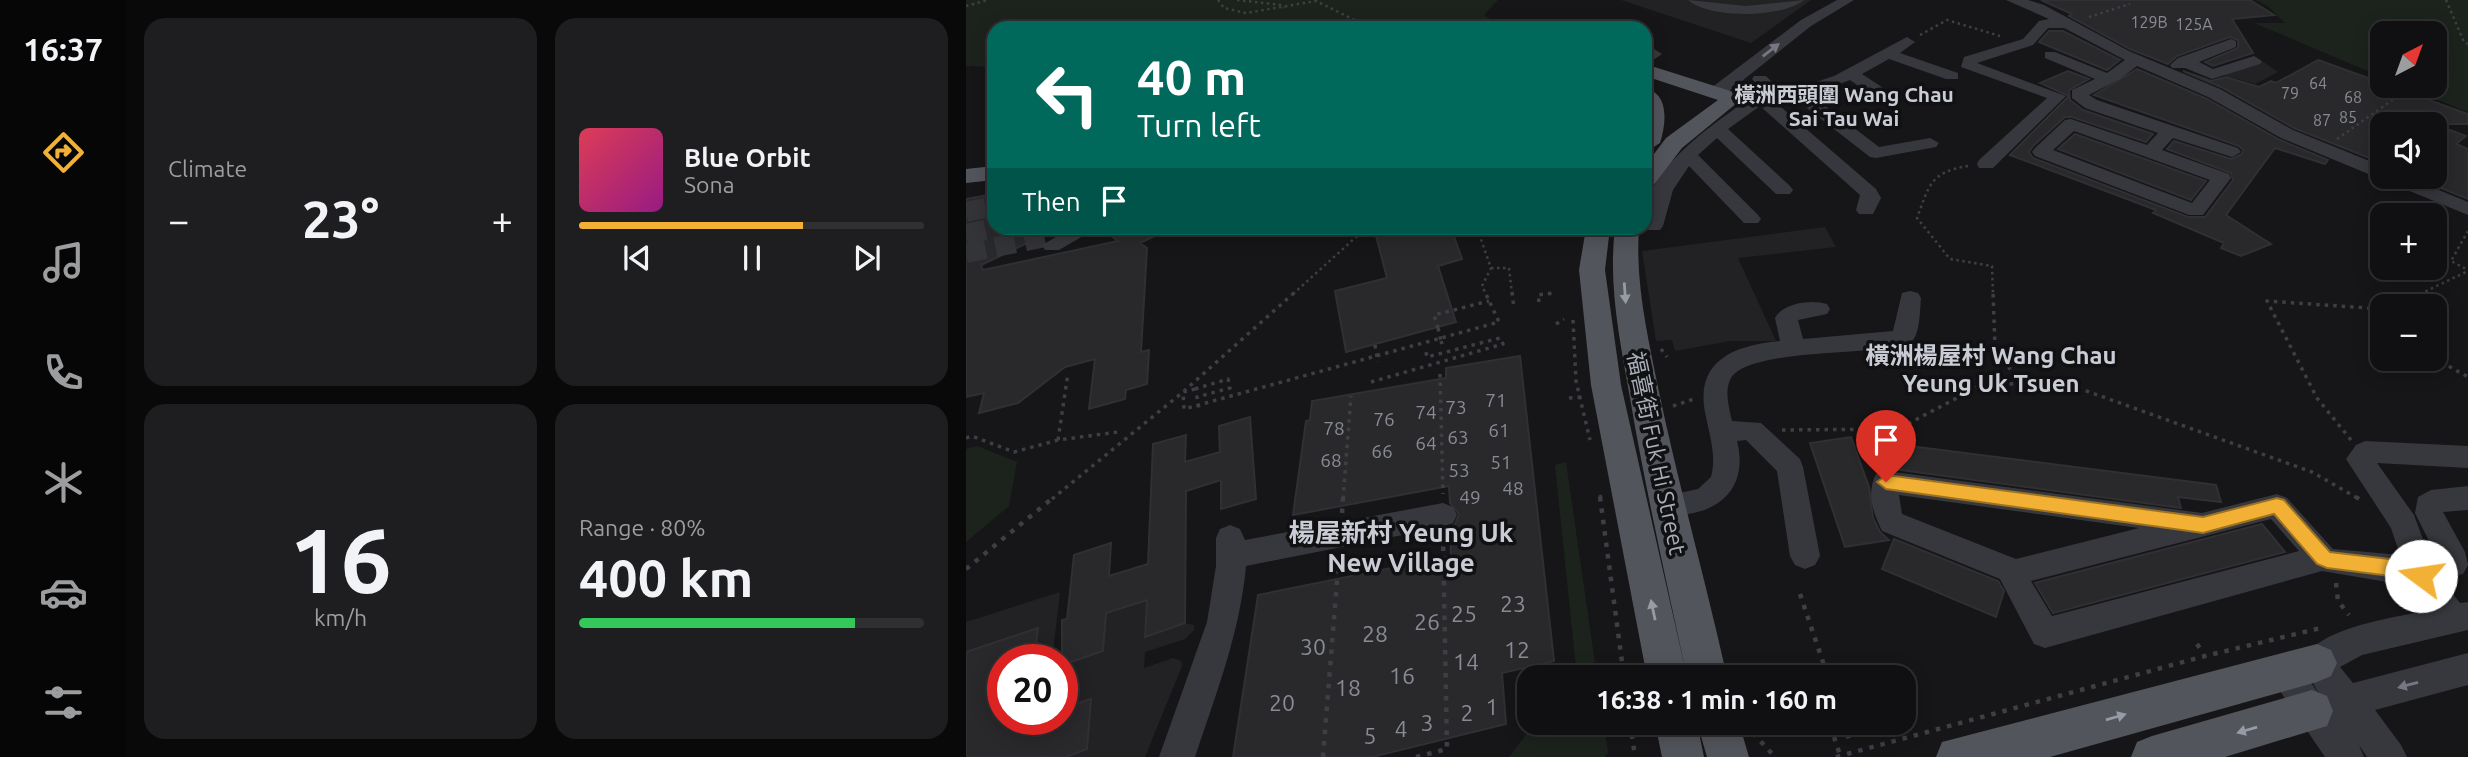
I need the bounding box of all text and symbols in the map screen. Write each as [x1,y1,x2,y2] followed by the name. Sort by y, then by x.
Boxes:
[2130,13,2168,31] house number: 129B
[2175,15,2213,33] house number: 125A
[2370,21,2446,98] north arrow
[2370,21,2447,371] map controls
[23,31,103,67] text: 16:37
[1761,43,1779,58] one-way arrow
[1022,49,1113,140] icon: left
[1137,49,1246,104] text: 40 m
[2309,74,2327,92] house number: 64
[1734,82,1954,130] district label: 橫洲西頭圍 Wang Chau Sai Tau Wai
[2281,84,2299,102] house number: 79
[2344,88,2362,106] house number: 68
[1137,107,1261,143] text: Turn left
[2339,108,2357,126] house number: 85
[2313,111,2331,129] house number: 87
[2370,112,2447,189] button: sound
[39,128,88,177] icon: directions
[684,143,811,172] text: Blue Orbit
[168,156,247,181] text: Climate
[684,172,734,197] text: Sona
[1095,182,1133,220] icon: arrive
[1022,187,1081,216] text: Then
[302,190,379,248] text: 23°
[168,199,189,241] text: −
[492,199,513,241] text: +
[2370,203,2447,280] button: +
[39,238,88,287] icon: music
[618,239,656,277] icon: previous
[733,239,771,277] icon: pause
[848,239,886,277] icon: next
[1620,282,1631,304] one-way arrow
[2370,294,2447,371] button: −
[1865,342,2117,397] district label: 橫洲楊屋村 Wang Chau Yeung Uk Tsuen
[39,348,88,397] icon: phone
[1623,349,1691,557] street label: 福喜街 Fuk Hi Street
[1485,389,1507,411] house number: 71
[1445,396,1467,418] house number: 73
[1415,401,1437,423] house number: 74
[1373,408,1395,430] house number: 76
[1856,410,1916,482] pin
[1323,417,1345,439] house number: 78
[1488,419,1510,441] house number: 61
[1867,421,1905,459] icon: arrive
[1447,426,1469,448] house number: 63
[1415,432,1437,454] house number: 64
[1371,440,1393,462] house number: 66
[1320,449,1342,471] house number: 68
[1490,451,1512,473] house number: 51
[39,458,88,507] icon: climate
[1448,459,1470,481] house number: 53
[1502,477,1524,499] house number: 48
[1459,486,1481,508] house number: 49
[289,508,392,610] text: 16
[579,515,706,540] text: Range · 80%
[1289,518,1514,577] district label: 楊屋新村 Yeung Uk New Village
[2384,539,2458,613] position arrow
[579,549,753,607] text: 400 km
[39,568,88,617] icon: car
[1500,591,1526,616] house number: 23
[1647,599,1658,621] one-way arrow
[1451,601,1477,626] house number: 25
[314,605,367,630] text: km/h
[1414,609,1440,634] house number: 26
[1362,621,1388,646] house number: 28
[1300,634,1326,659] house number: 30
[1504,637,1530,662] house number: 12
[987,644,1078,735] speed limit sign: 20
[1453,649,1479,674] house number: 14
[1389,663,1415,688] house number: 16
[1335,675,1361,700] house number: 18
[39,678,88,727] icon: filters
[2397,680,2419,691] one-way arrow
[1596,685,1837,714] text: 16:38 · 1 min · 160 m
[1269,690,1295,715] house number: 20
[1486,694,1498,719] house number: 1
[1461,700,1473,725] house number: 2
[1421,710,1433,735] house number: 3
[2106,712,2127,722] one-way arrow
[1395,716,1407,741] house number: 4
[1364,723,1376,748] house number: 5
[2236,726,2257,736] one-way arrow

